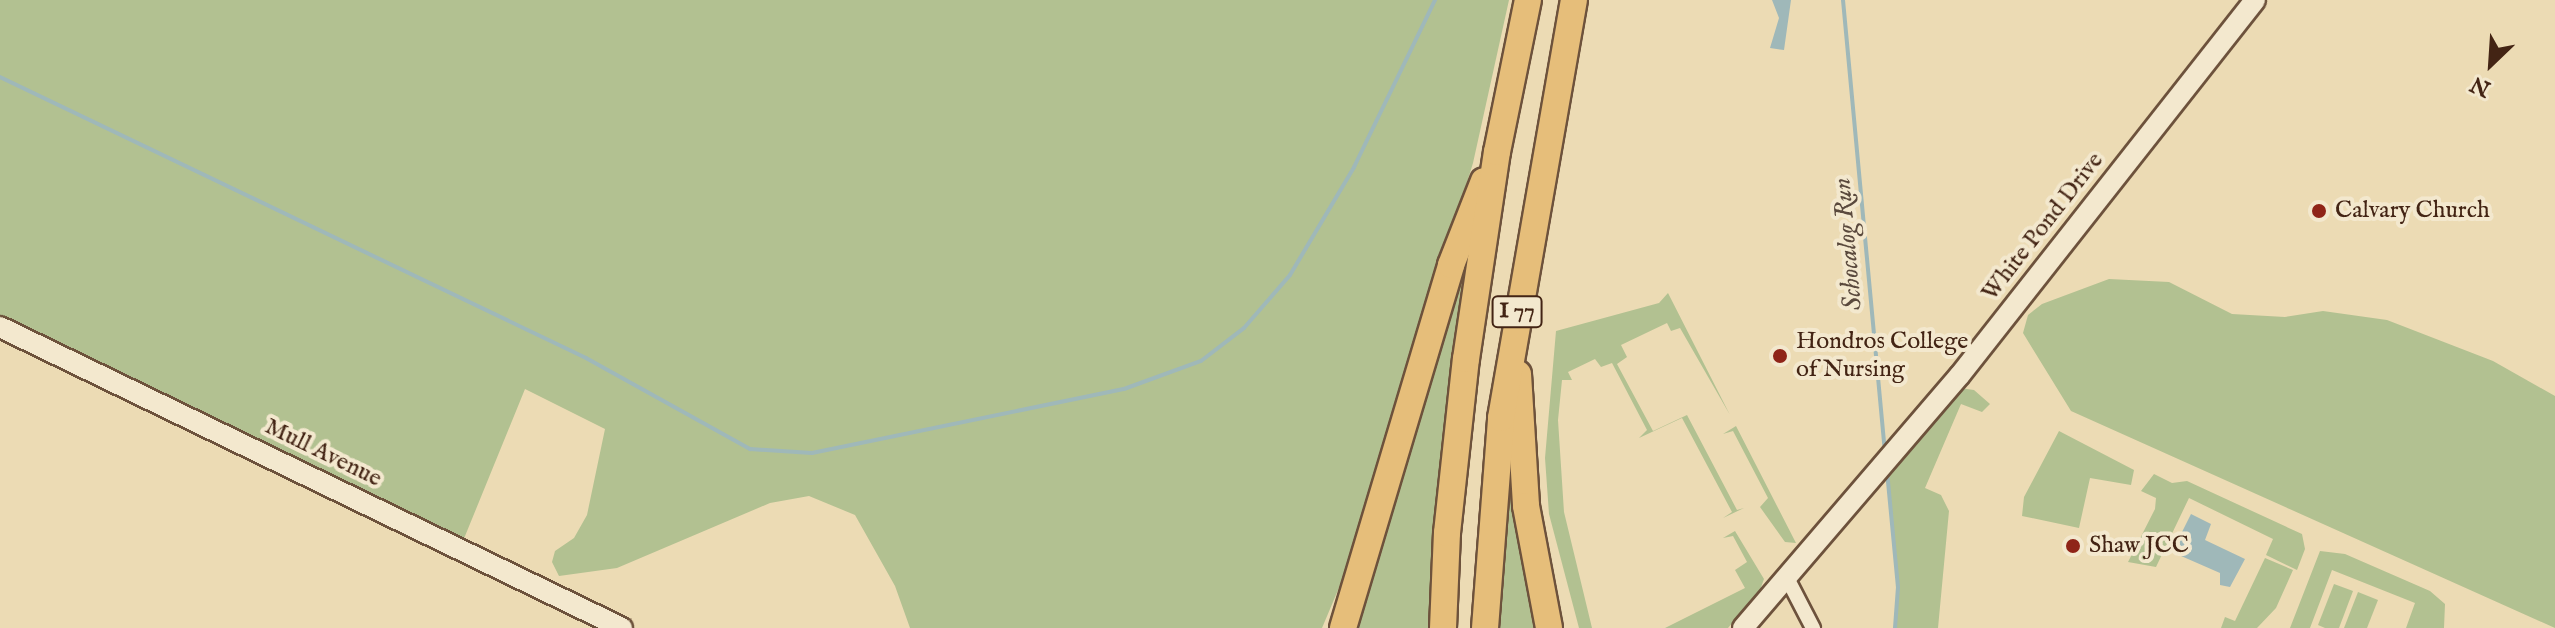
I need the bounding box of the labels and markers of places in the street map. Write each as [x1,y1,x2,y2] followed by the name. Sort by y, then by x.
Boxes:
[2335,197,2490,225] place label: Calvary Church
[2310,202,2328,220] marker: Calvary Church
[1796,328,1968,384] place label: Hondros College of Nursing
[1771,347,1789,365] marker: Hondros College of Nursing
[2089,532,2189,560] place label: Shaw JCC
[2064,537,2082,555] marker: Shaw JCC

